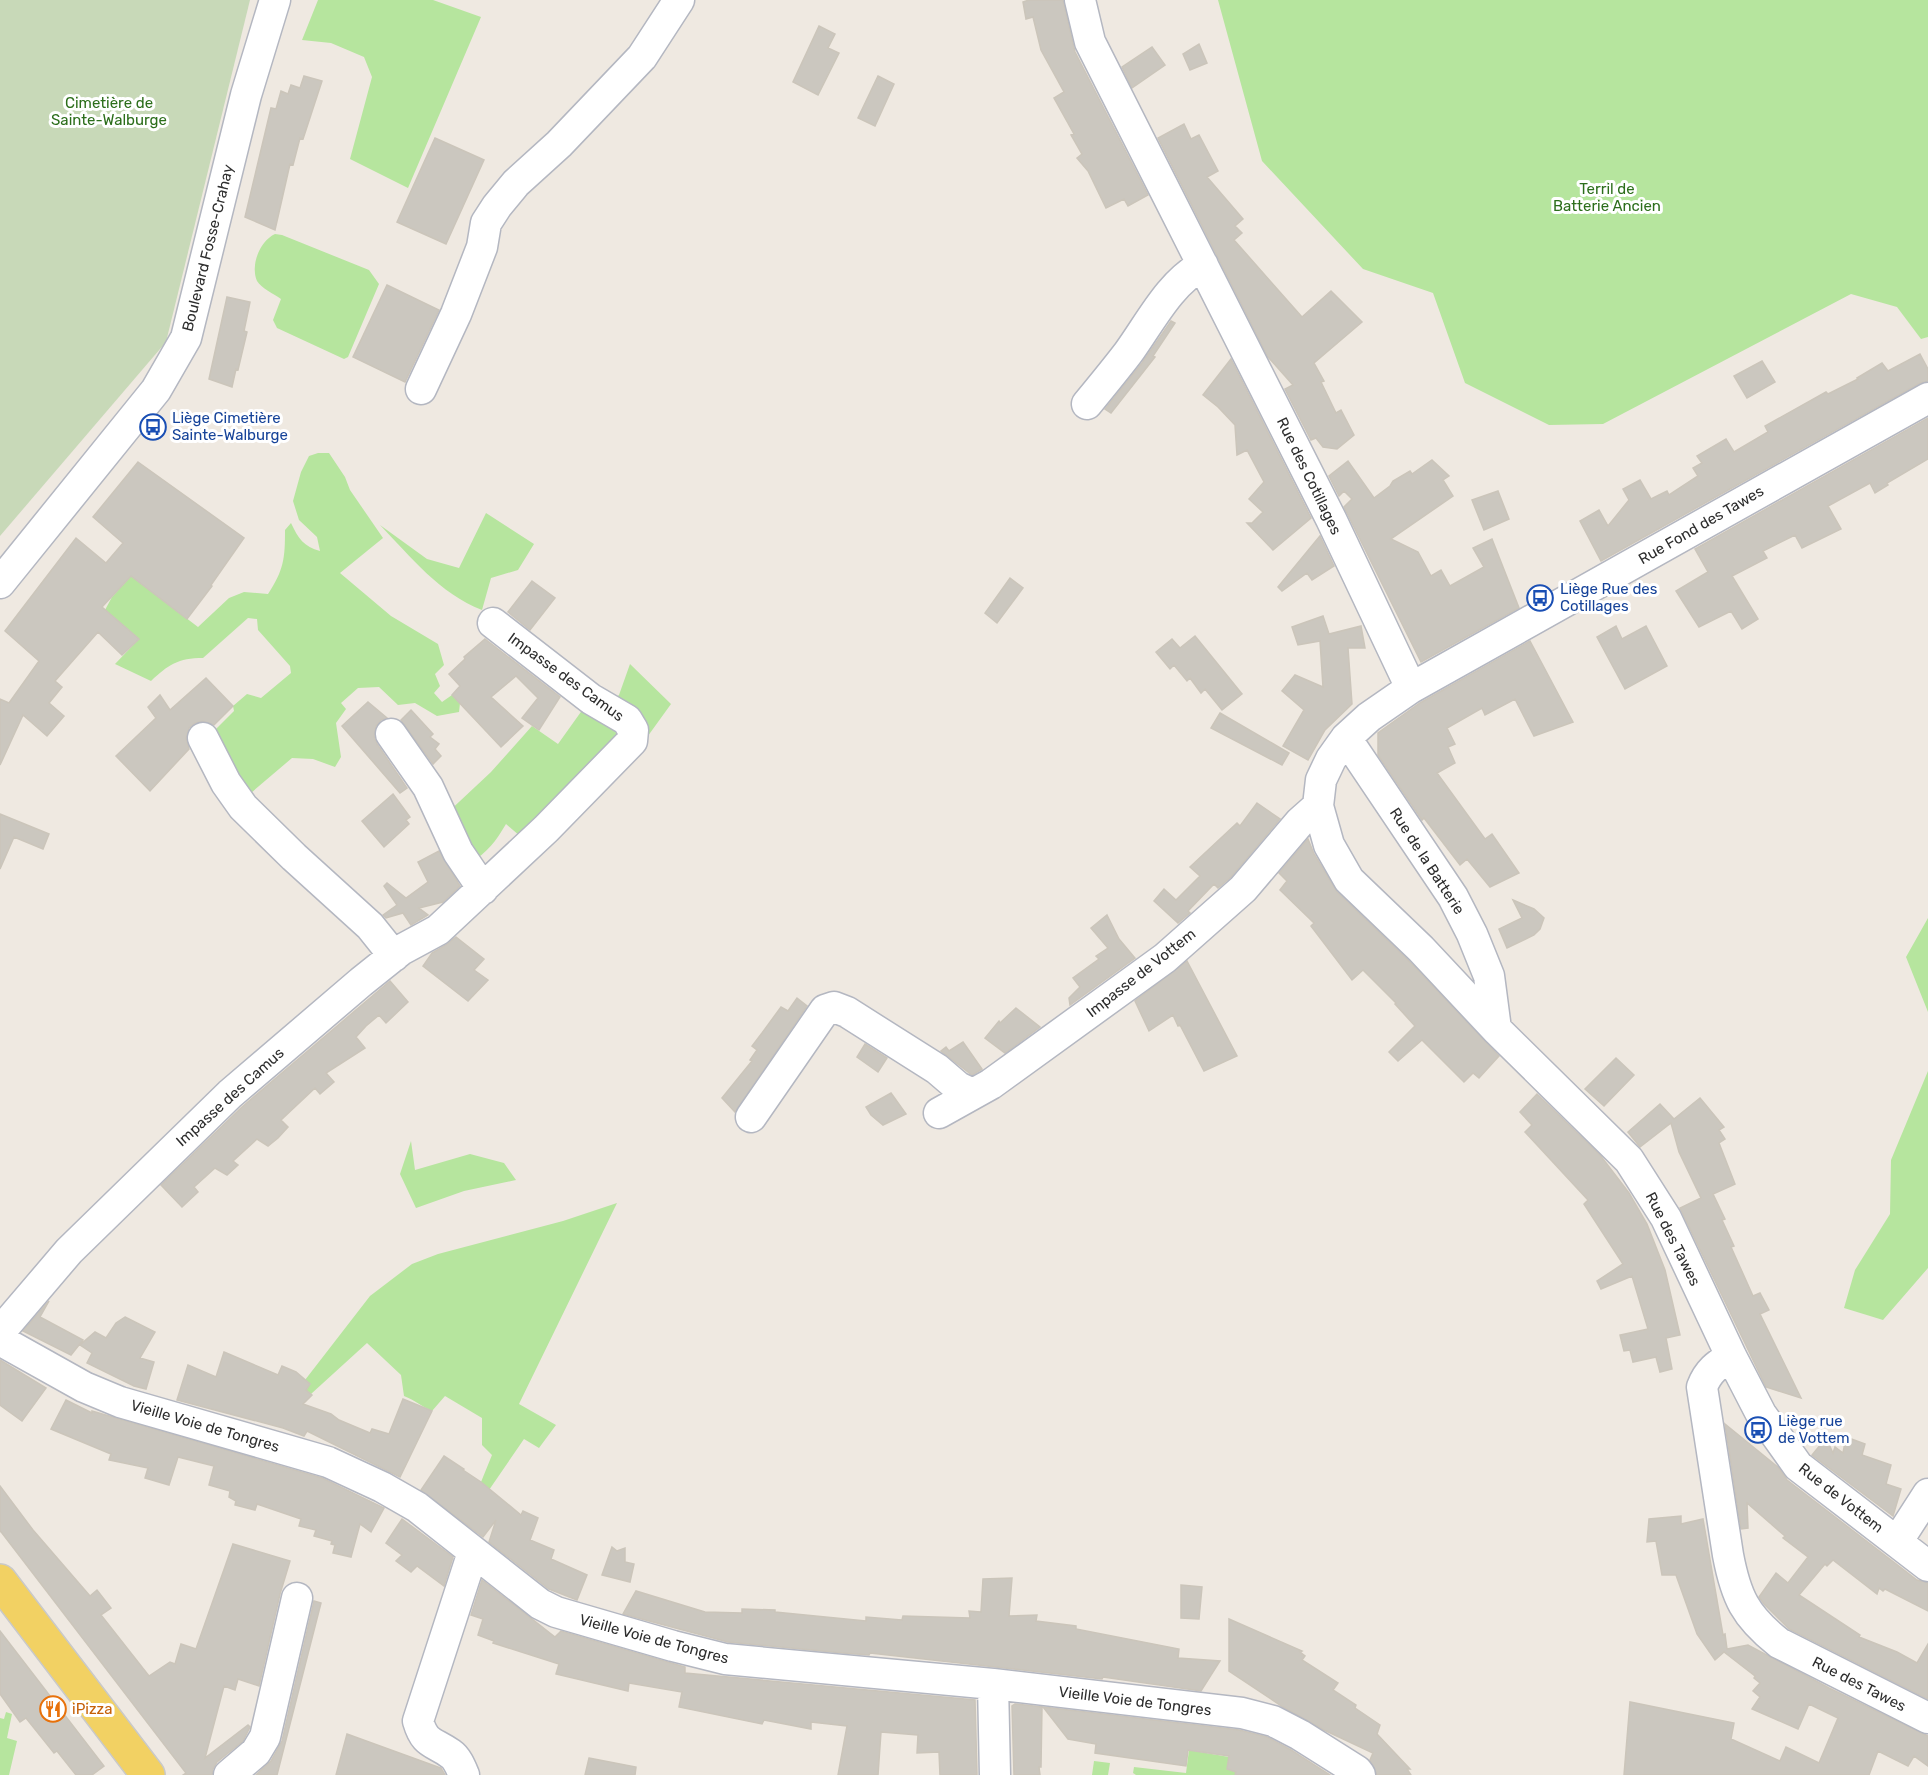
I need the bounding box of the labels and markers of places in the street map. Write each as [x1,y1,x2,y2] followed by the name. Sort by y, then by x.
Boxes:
[172,409,288,444] place label: Liège Cimetière Sainte-Walburge
[138,412,168,442] bus stop icon: Liège Cimetière Sainte-Walburge
[1560,580,1658,615] place label: Liège Rue des Cotillages
[1525,583,1555,613] bus stop icon: Liège Rue des Cotillages
[1778,1412,1850,1447] place label: Liège rue de Vottem
[1743,1415,1773,1445] bus stop icon: Liège rue de Vottem
[38,1694,68,1724] restaurant icon: iPizza
[72,1700,112,1718] place label: iPizza

